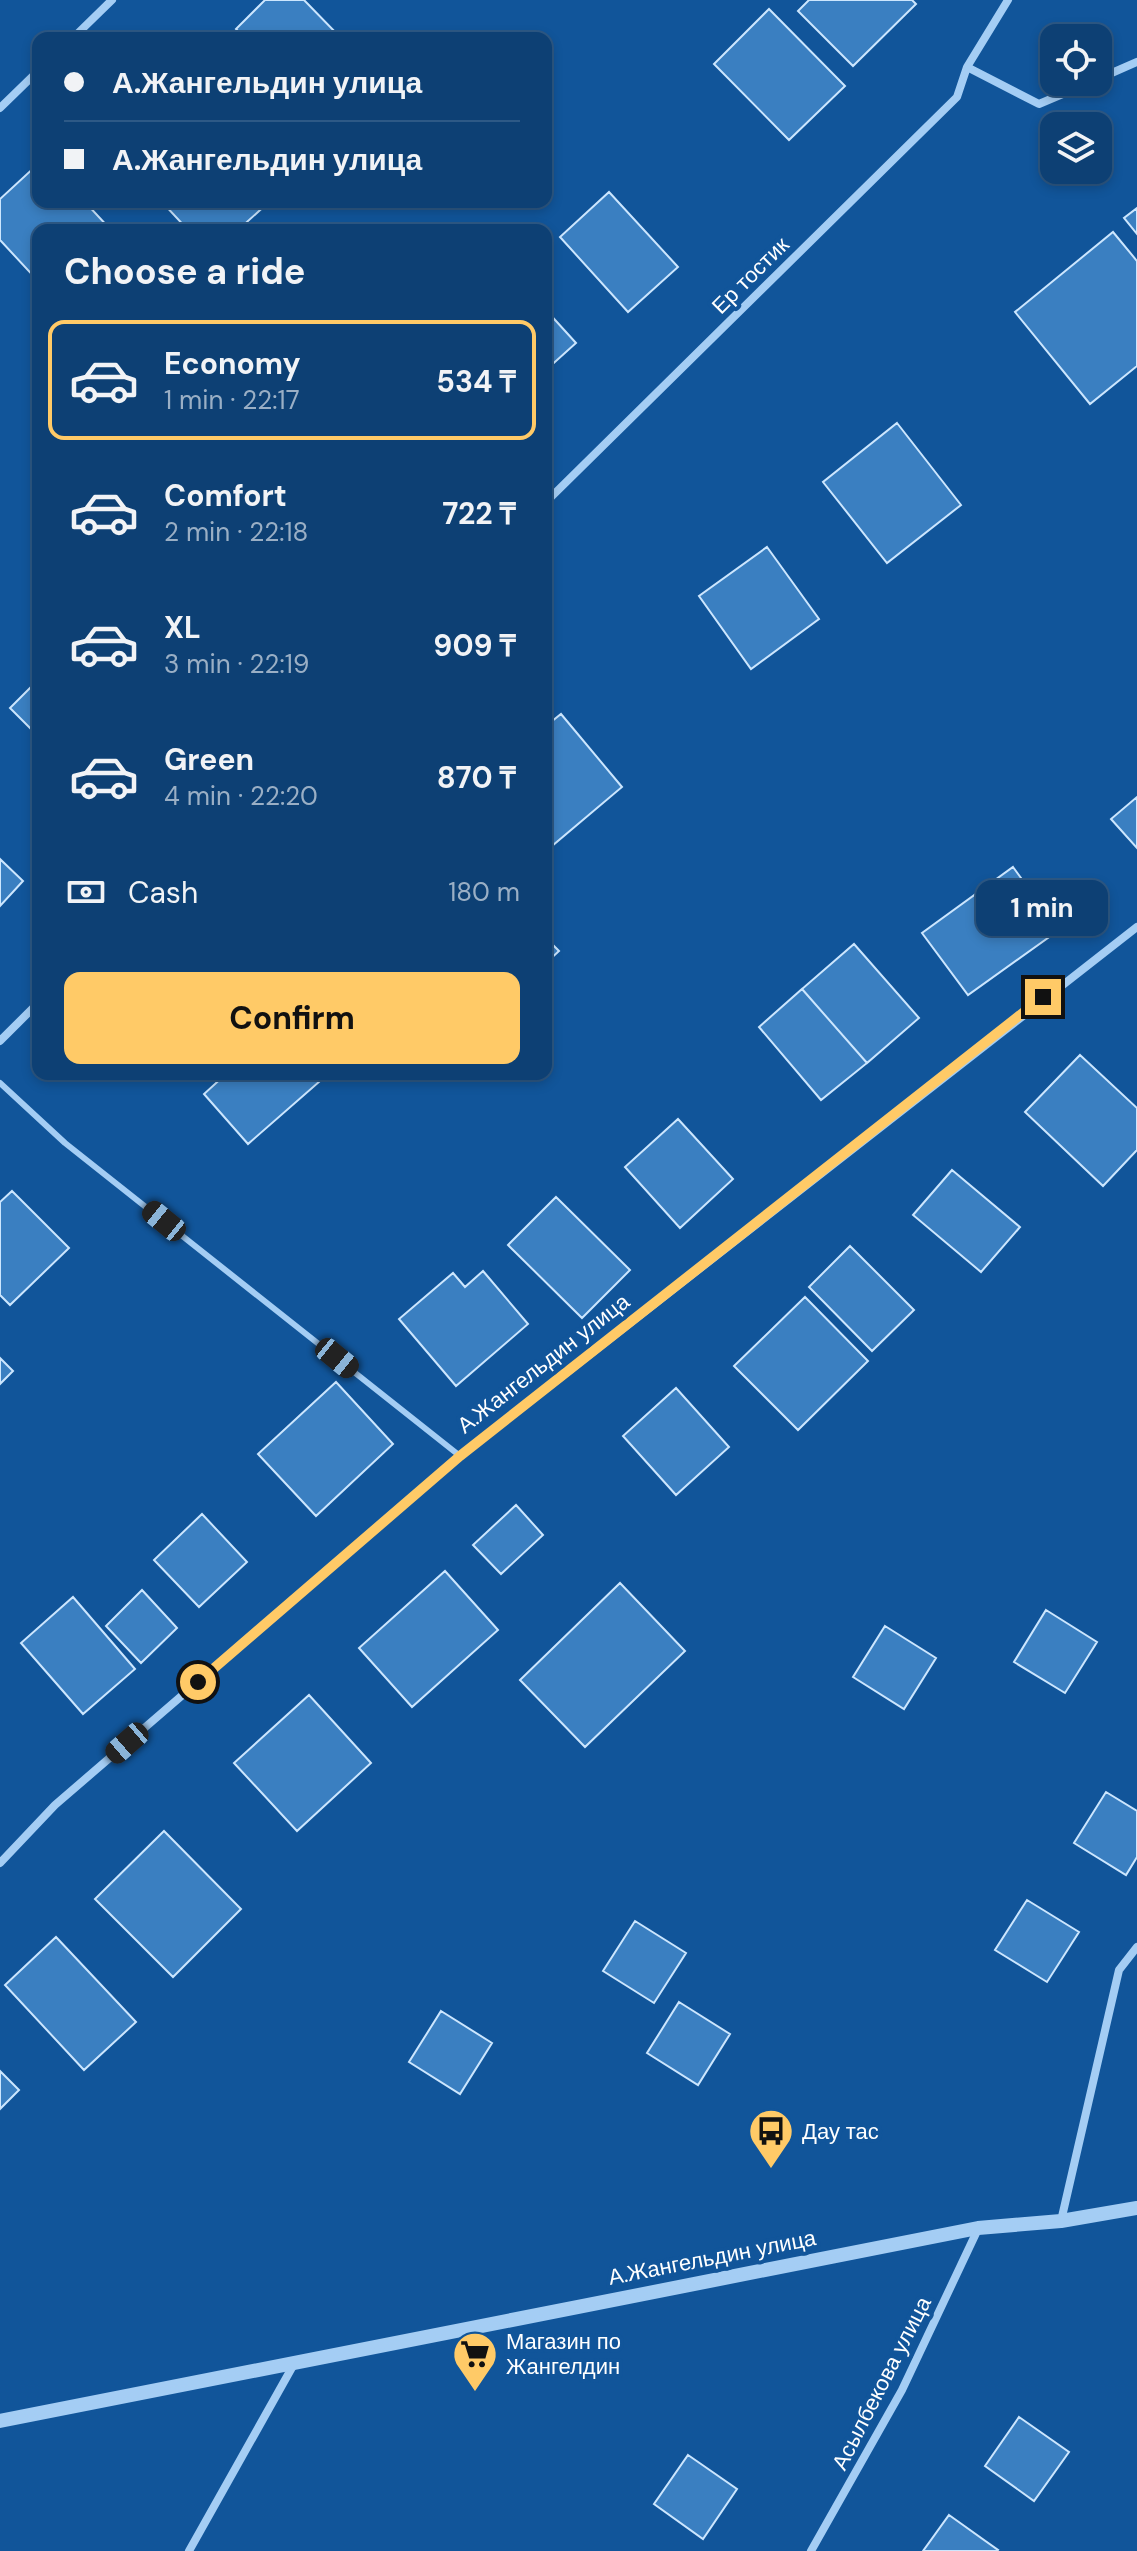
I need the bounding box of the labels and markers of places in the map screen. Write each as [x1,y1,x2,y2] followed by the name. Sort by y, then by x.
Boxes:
[747,2107,795,2170] bus stop icon: Дау тас
[802,2117,879,2146] place label: Дау тас
[506,2327,621,2381] place label: Магазин по Жангелдин
[451,2330,499,2393] supermarket icon: Магазин по Жангелдин

